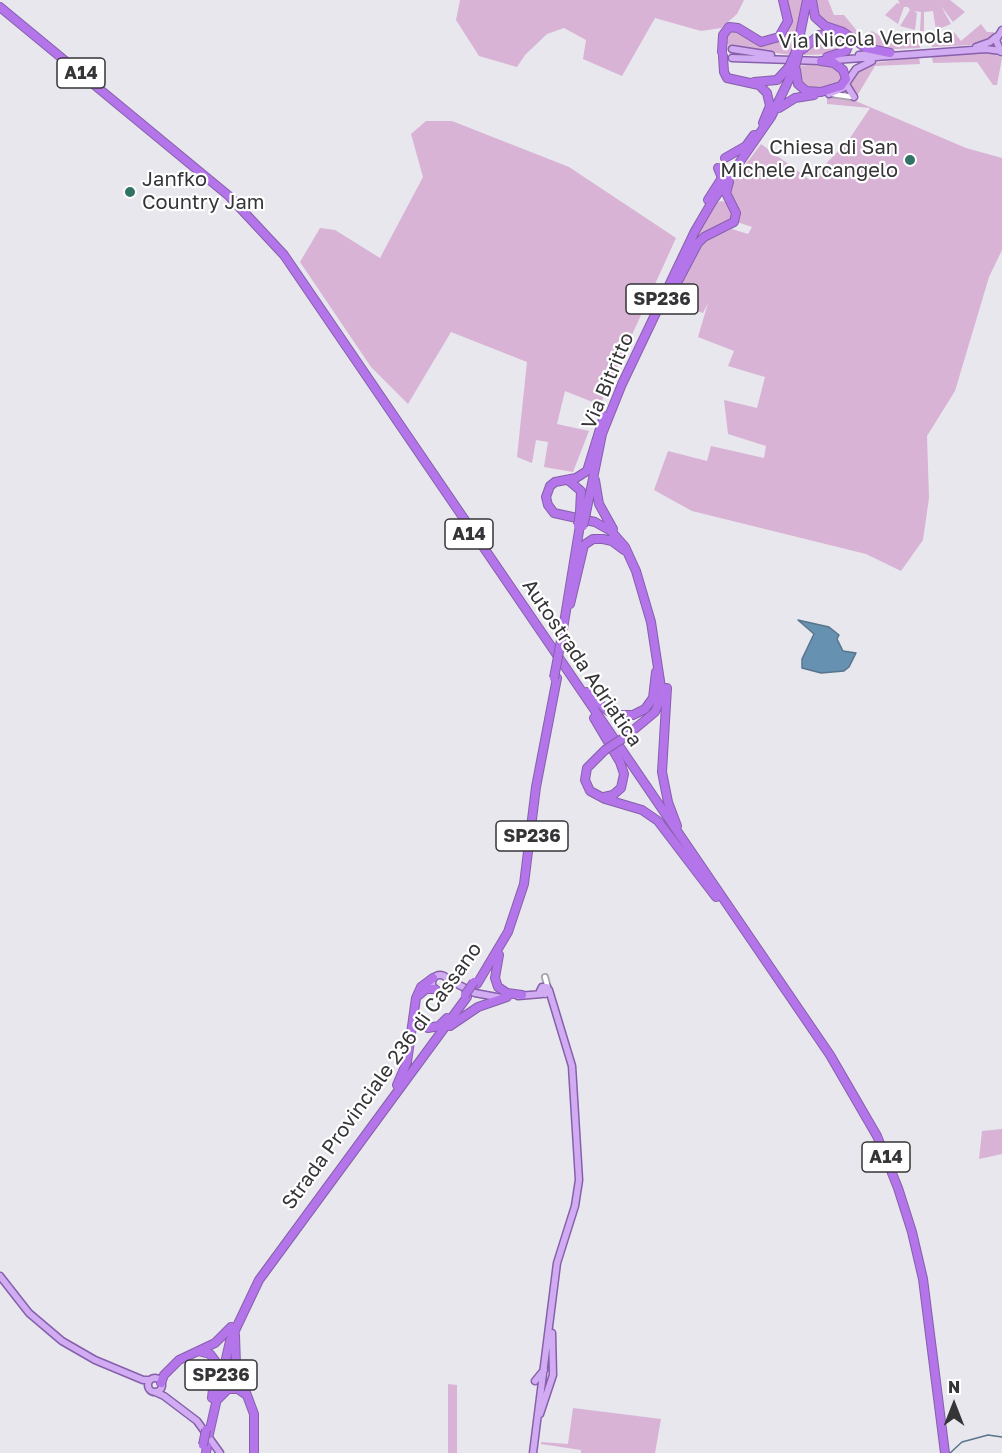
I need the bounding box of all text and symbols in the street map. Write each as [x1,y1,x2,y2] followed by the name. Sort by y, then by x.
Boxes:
[778,24,954,54] street label: Via Nicola Vernola
[57,58,105,88] road number: A14
[720,136,898,183] place label: Chiesa di San Michele Arcangelo
[903,153,917,167] marker: Chiesa di San Michele Arcangelo
[142,168,264,215] place label: Janfko Country Jam
[123,185,137,199] marker: Janfko Country Jam
[626,284,698,314] road number: SP236
[577,329,639,433] street label: Via Bitritto
[445,519,493,549] road number: A14
[517,575,647,751] street label: Autostrada Adriatica
[496,821,568,851] road number: SP236
[277,938,487,1214] street label: Strada Provinciale 236 di Cassano
[862,1142,910,1172] road number: A14
[185,1360,257,1390] road number: SP236
[924,1375,984,1435] north arrow
[948,1377,960,1397] text: N

